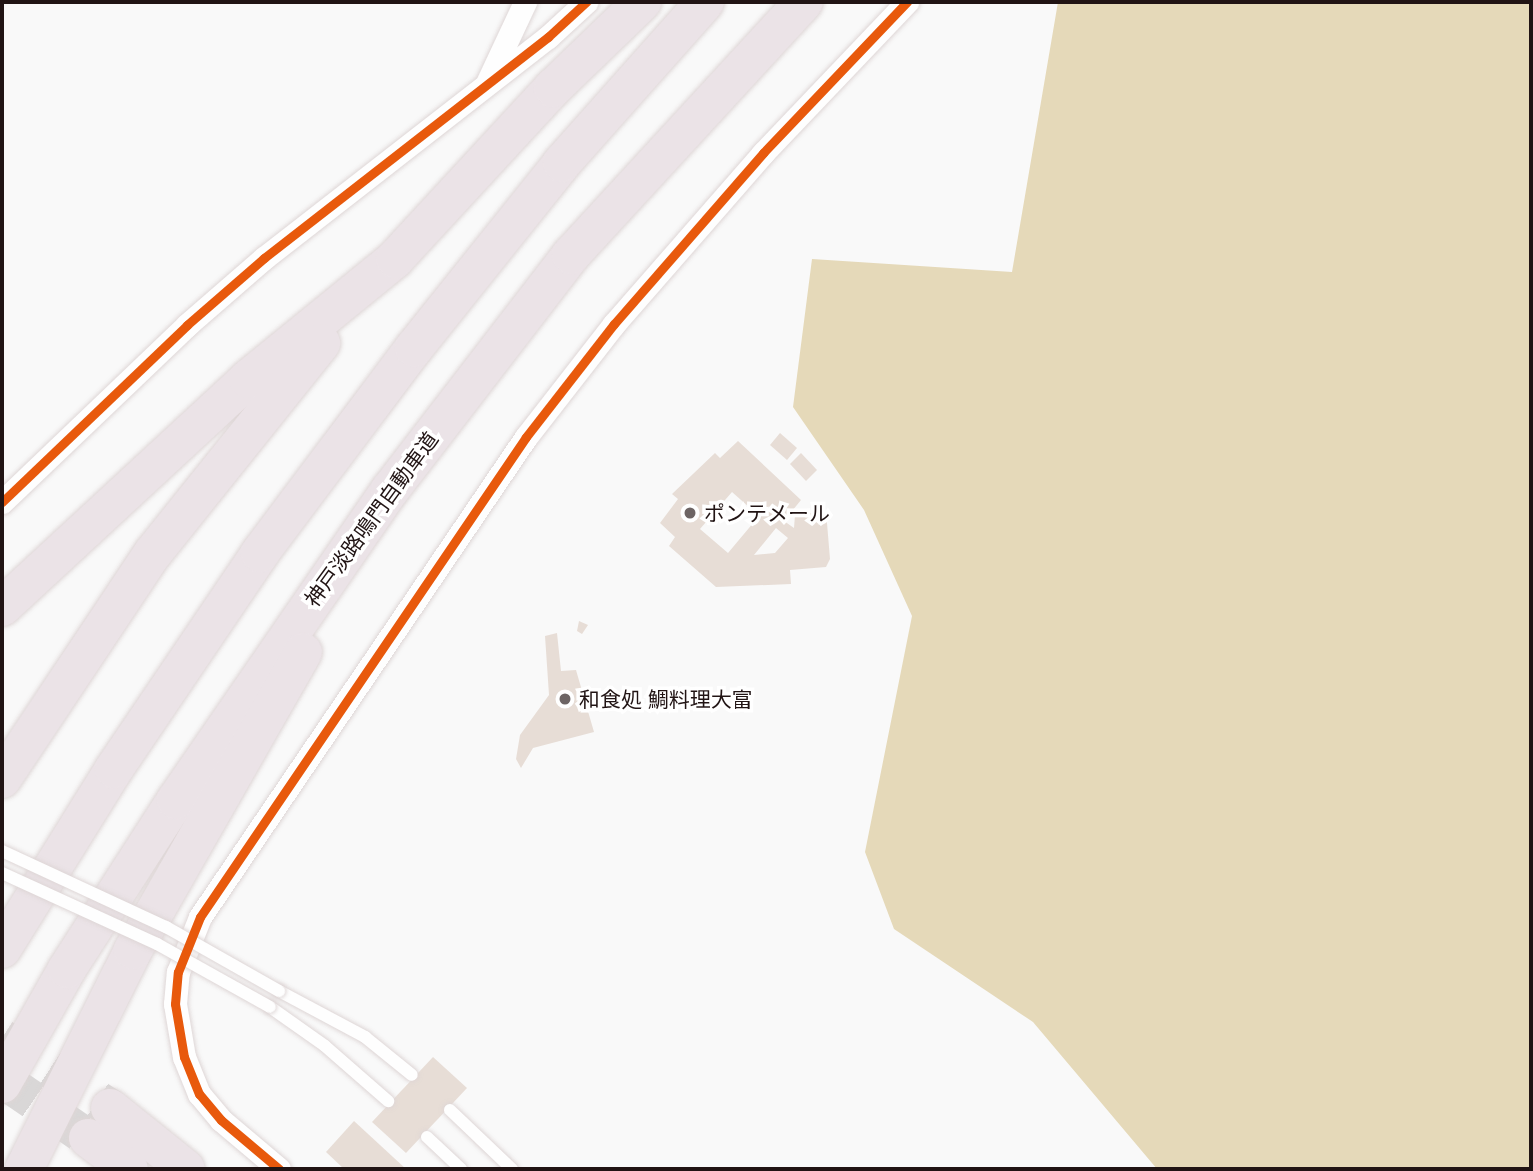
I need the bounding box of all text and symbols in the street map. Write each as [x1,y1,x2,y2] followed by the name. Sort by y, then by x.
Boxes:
[299,427,443,611] street label: 神戸淡路鳴門自動車道
[704,500,830,526] place label: ポンテメール
[682,505,698,521] marker: ポンテメール
[579,686,753,712] place label: 和食処 鯛料理大富
[557,691,573,707] marker: 和食処 鯛料理大富

